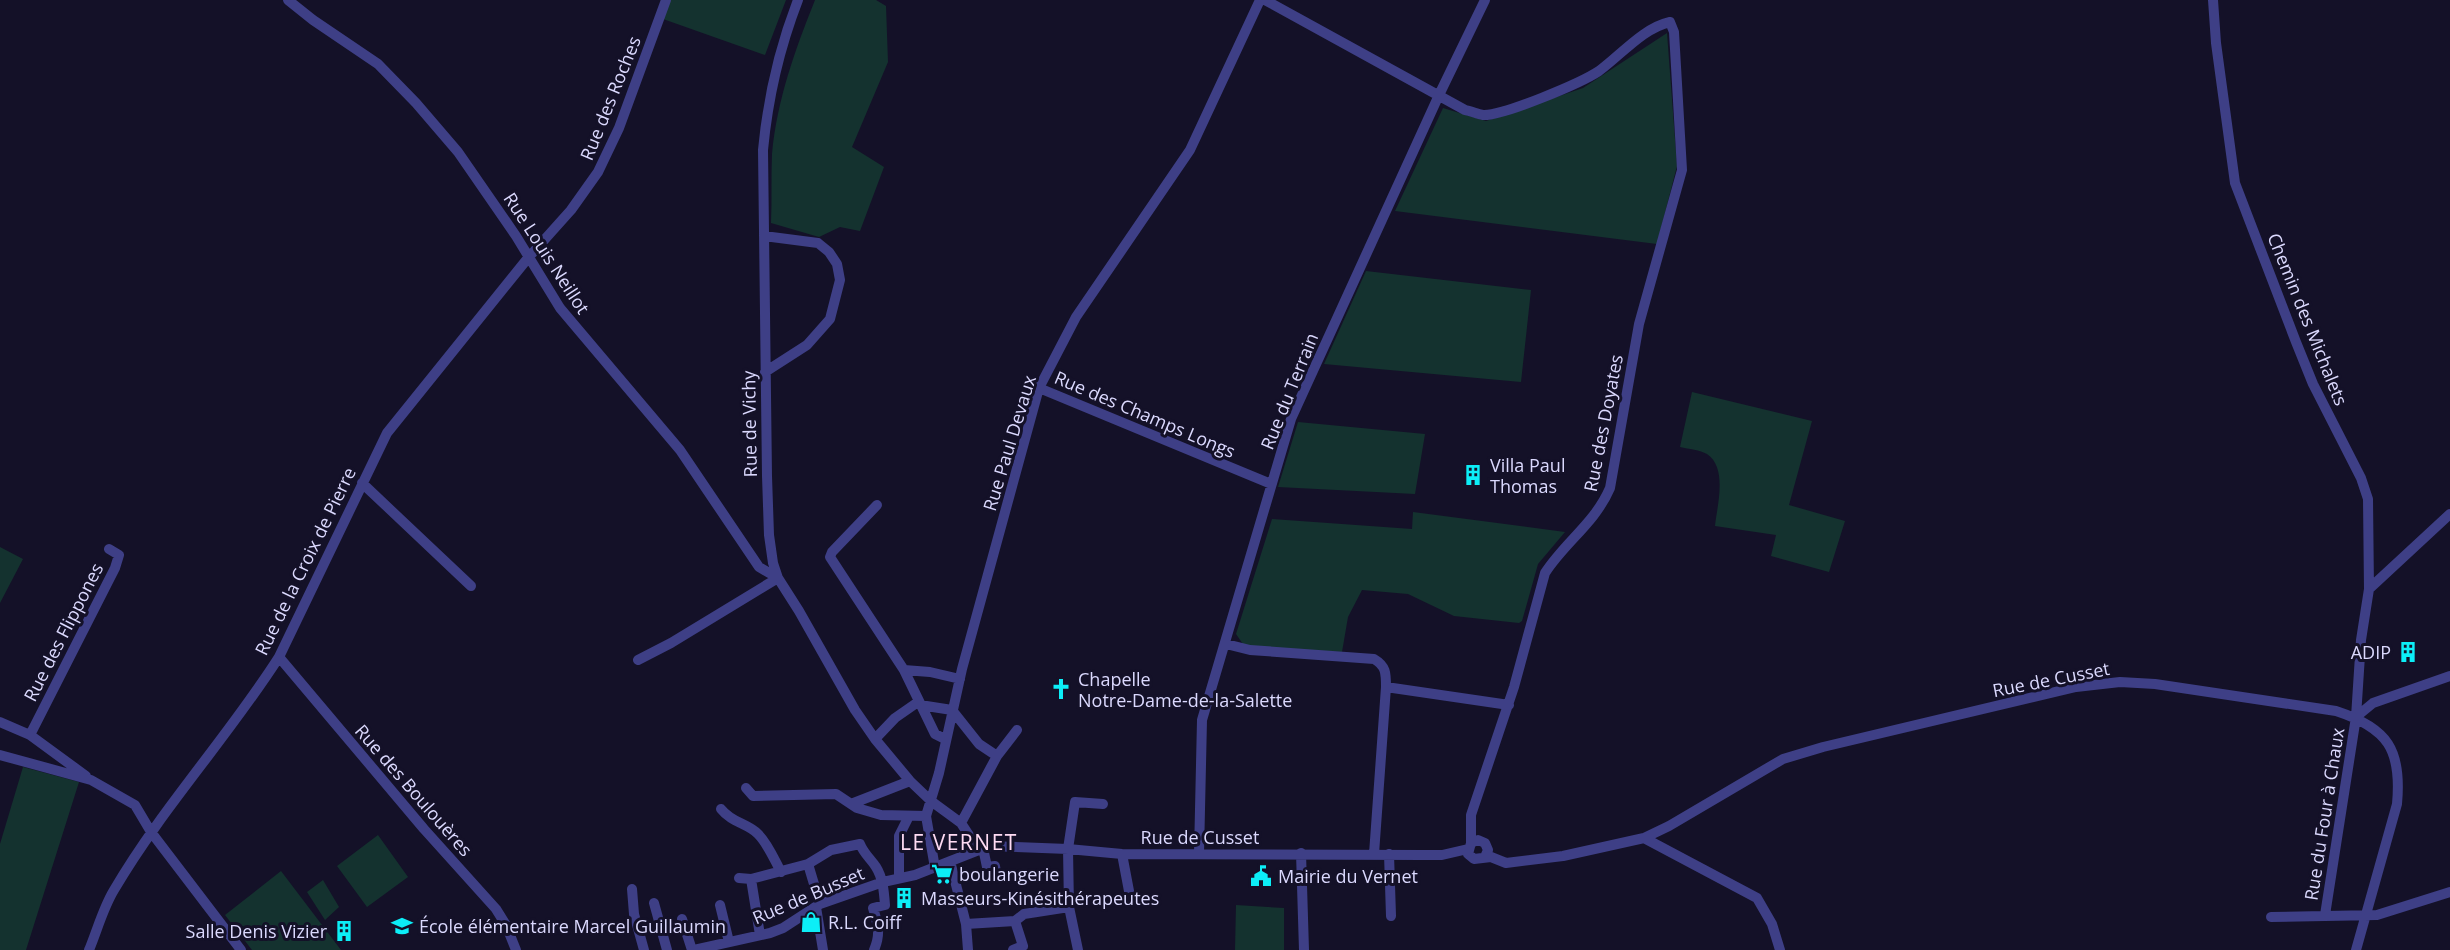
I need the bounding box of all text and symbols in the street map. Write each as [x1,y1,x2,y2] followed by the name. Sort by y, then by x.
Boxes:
[574,32,646,164] street label: Rue des Roches
[499,188,595,318] street label: Rue Louis Neillot
[2262,229,2354,409] street label: Chemin des Michalets
[1255,329,1323,453] street label: Rue du Terrain
[1578,352,1628,494] street label: Rue des Doyates
[1051,365,1239,463] street label: Rue des Champs Longs
[736,369,762,478] street label: Rue de Vichy
[977,372,1041,514] street label: Rue Paul Devaux
[1490,453,1565,498] place label: Villa Paul Thomas
[249,463,361,659] street label: Rue de la Croix de Pierre
[1461,463,1485,487] building icon: Villa Paul Thomas
[18,559,108,705] street label: Rue des Flippones
[2351,640,2391,664] place label: ADIP
[2396,640,2420,664] building icon: ADIP
[1990,656,2112,702] street label: Rue de Cusset
[1078,667,1292,712] place label: Chapelle Notre-Dame-de-la-Salette
[1049,677,1073,701] church icon: Chapelle Notre-Dame-de-la-Salette
[350,719,478,861] street label: Rue des Boulouères
[2299,725,2350,902] street label: Rue du Four à Chaux
[1141,825,1259,849] street label: Rue de Cusset
[900,828,1018,856] district label: LE VERNET
[749,861,867,929] street label: Rue de Busset
[930,862,954,886] supermarket icon: boulangerie
[959,862,1059,886] place label: boulangerie
[1249,864,1273,888] public building icon: Mairie du Vernet
[1278,864,1418,888] place label: Mairie du Vernet
[892,886,916,910] building icon: Masseurs-Kinésithérapeutes
[921,886,1159,910] place label: Masseurs-Kinésithérapeutes
[799,910,823,934] shop icon: R.L. Coiff
[828,910,902,934] place label: R.L. Coiff
[390,914,414,938] school or university icon: École élémentaire Marcel Guillaumin
[419,914,726,938] place label: École élémentaire Marcel Guillaumin
[186,919,328,943] place label: Salle Denis Vizier
[332,919,356,943] building icon: Salle Denis Vizier

